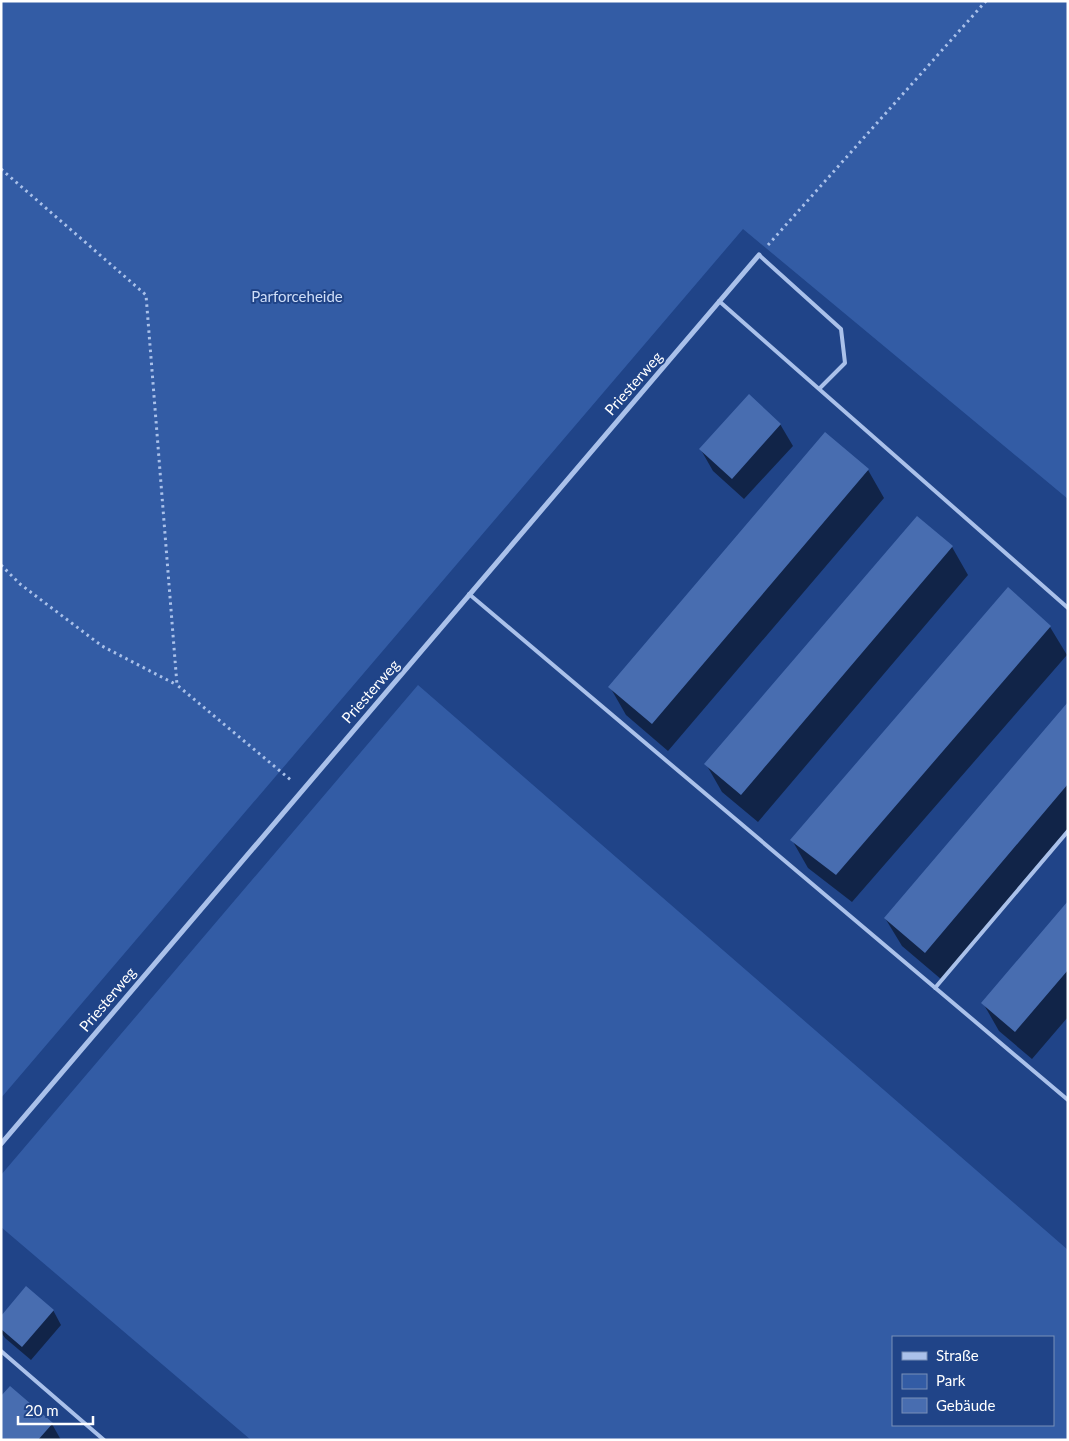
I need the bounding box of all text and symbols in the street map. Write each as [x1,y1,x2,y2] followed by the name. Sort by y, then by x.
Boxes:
[251,287,343,305] park label: Parforceheide
[600,347,666,419] street label: Priesterweg
[337,655,403,727] street label: Priesterweg
[75,963,139,1035] street label: Priesterweg
[892,1336,1054,1426] legend
[936,1346,979,1364] text: Straße
[936,1371,966,1389] text: Park
[18,1394,92,1426] scale bar
[936,1396,995,1414] text: Gebäude
[25,1401,59,1419] text: 20 m

